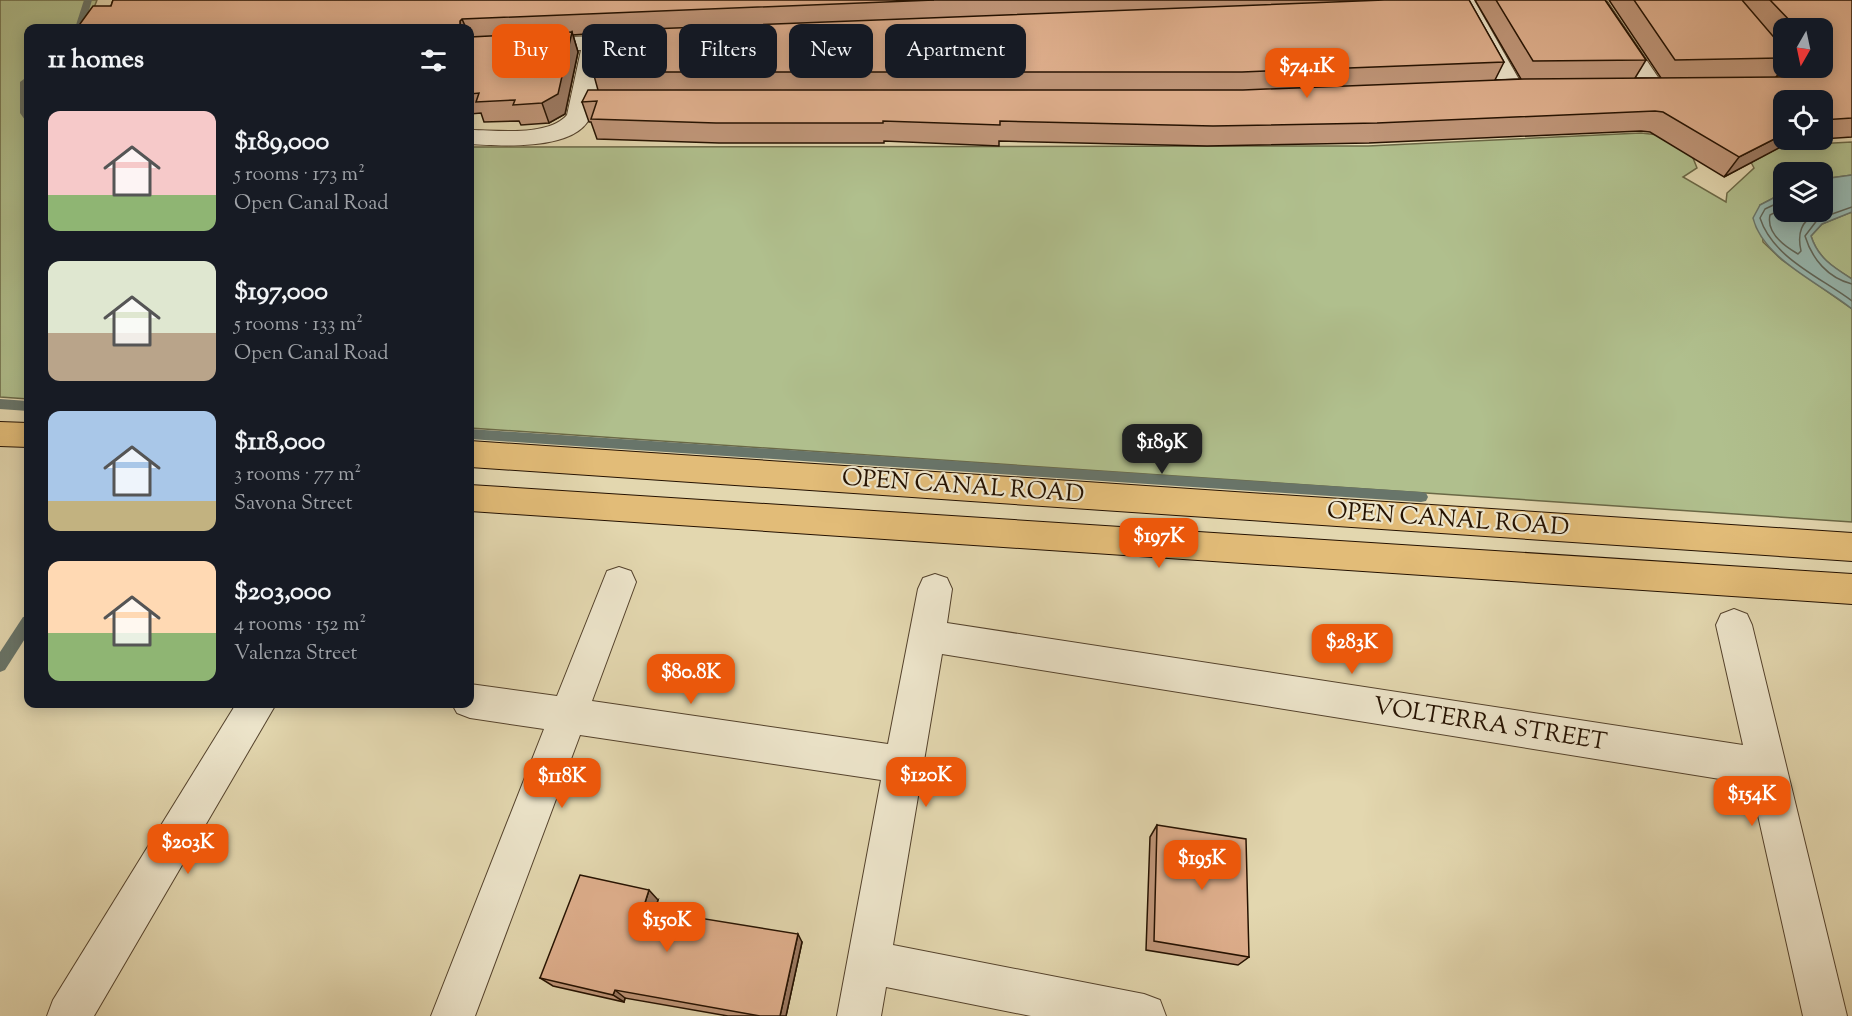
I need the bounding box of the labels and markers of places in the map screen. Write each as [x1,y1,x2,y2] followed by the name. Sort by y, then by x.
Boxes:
[1258,48,1356,99] pin: $74.1K
[1120,424,1204,475] pin: $189K
[1117,518,1201,569] pin: $197K
[1310,624,1394,675] pin: $283K
[642,654,740,705] pin: $80.8K
[884,757,968,808] pin: $120K
[520,758,604,809] pin: $118K
[1710,776,1794,827] pin: $154K
[146,824,230,875] pin: $203K
[1160,840,1244,891] pin: $195K
[625,902,709,953] pin: $150K

